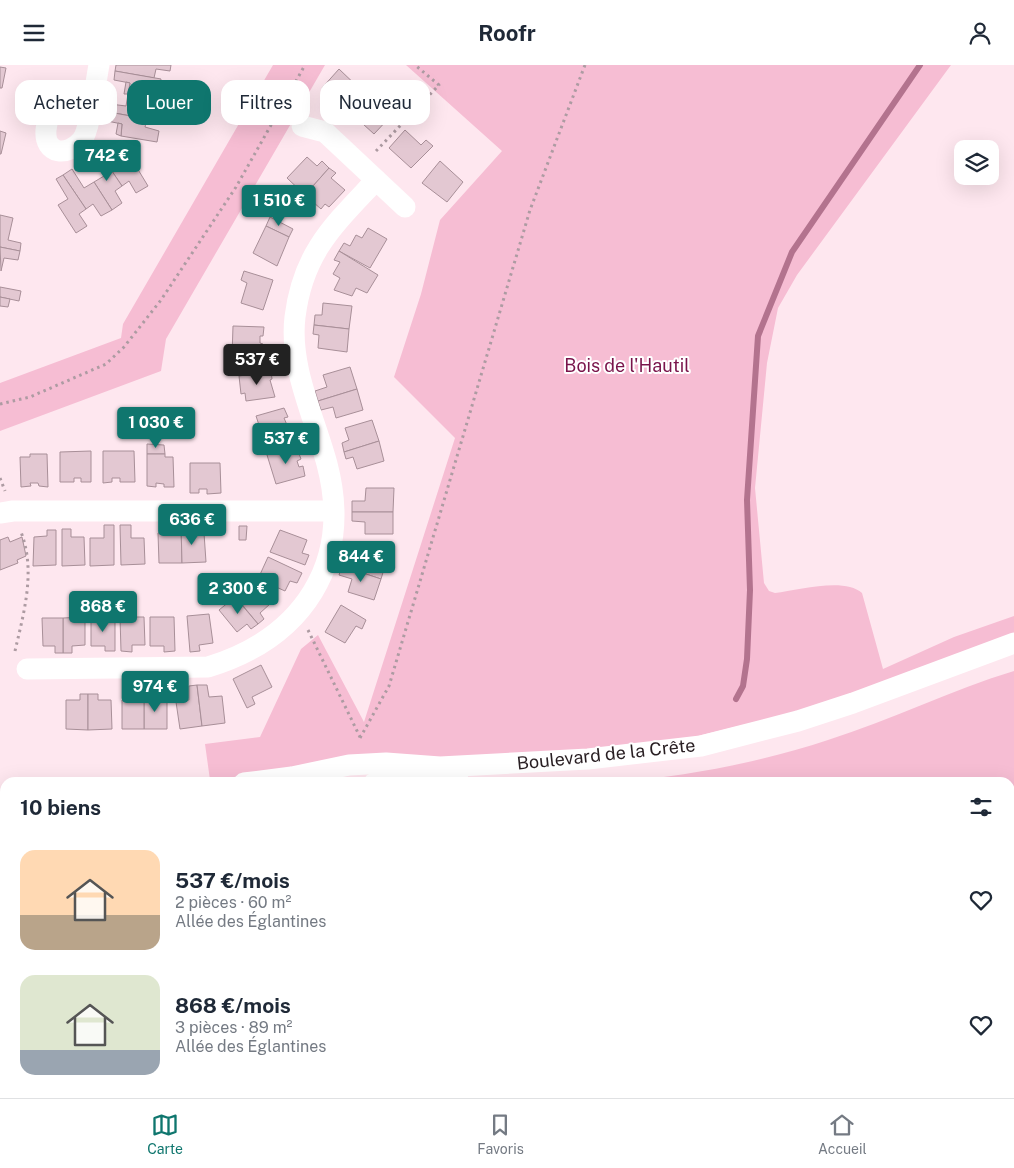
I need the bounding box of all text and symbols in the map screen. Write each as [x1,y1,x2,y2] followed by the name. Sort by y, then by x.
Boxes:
[20,19,48,47] icon: menu
[966,19,994,47] icon: person
[478,20,536,46] text: Roofr
[15,80,117,125] chip: Acheter
[127,80,211,125] chip: Louer
[221,80,310,125] chip: Filtres
[320,80,430,125] chip: Nouveau
[72,139,142,182] pin: 742 €
[954,140,999,185] map controls
[954,140,999,185] button: layers
[85,146,129,165] text: 742 €
[233,185,325,227] pin: 1 510 €
[253,191,305,210] text: 1 510 €
[222,343,292,386] pin: 537 €
[234,350,280,369] text: 537 €
[564,355,690,376] park label: Bois de l'Hautil
[110,407,202,449] pin: 1 030 €
[128,413,184,432] text: 1 030 €
[251,423,321,465] pin: 537 €
[263,429,309,448] text: 537 €
[157,503,227,546] pin: 636 €
[169,510,215,529] text: 636 €
[326,541,396,583] pin: 844 €
[338,547,384,566] text: 844 €
[192,573,284,615] pin: 2 300 €
[209,579,267,598] text: 2 300 €
[68,591,138,633] pin: 868 €
[80,597,126,616] text: 868 €
[120,671,190,713] pin: 974 €
[133,677,177,696] text: 974 €
[516,734,696,774] street label: Boulevard de la Crête
[967,793,995,821] icon: filters
[20,795,101,820] text: 10 biens
[175,868,290,893] text: 537 €/mois
[60,870,120,930] icon: home
[967,886,995,914] icon: heart
[175,893,291,912] text: 2 pièces · 60 m²
[175,912,326,931] text: Allée des Églantines
[175,993,291,1018] text: 868 €/mois
[60,995,120,1055] icon: home
[967,1011,995,1039] icon: heart
[175,1018,292,1037] text: 3 pièces · 89 m²
[175,1037,326,1056] text: Allée des Églantines
[147,1111,183,1157] tab: Carte
[477,1111,524,1157] tab: Favoris
[818,1111,867,1157] tab: Accueil

